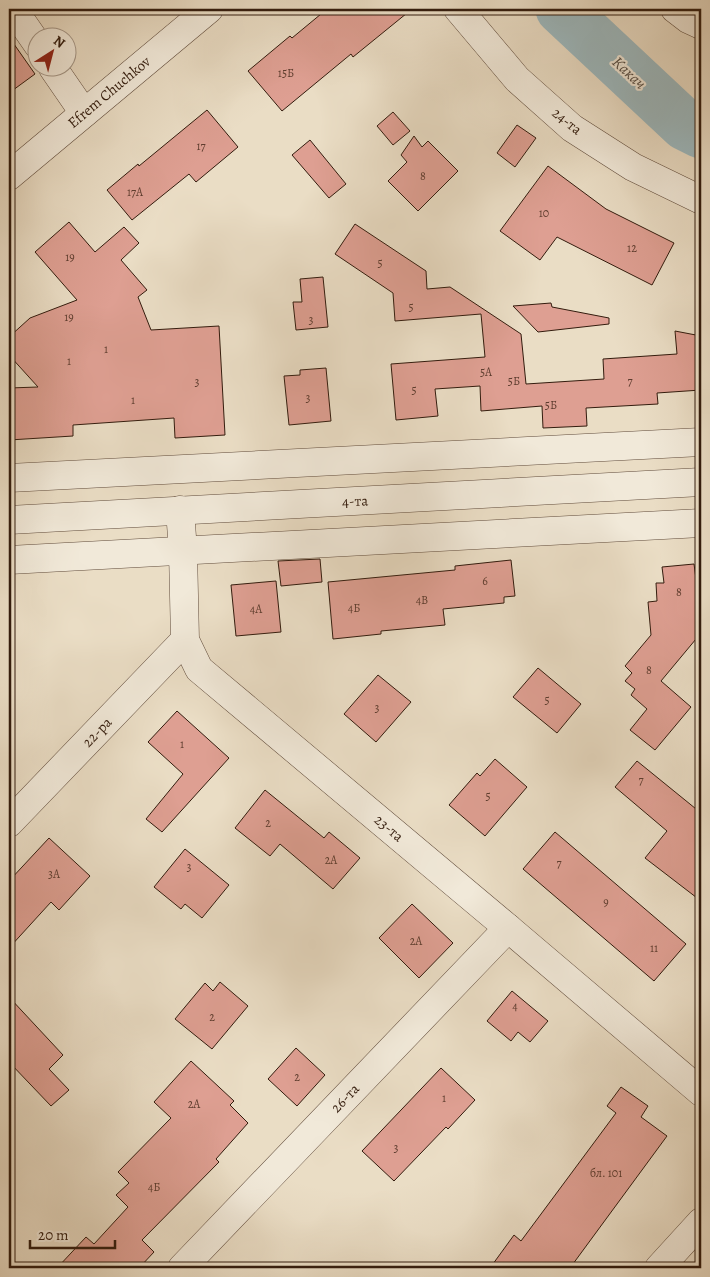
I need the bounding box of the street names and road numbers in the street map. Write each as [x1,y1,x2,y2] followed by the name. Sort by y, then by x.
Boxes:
[63,51,155,133] street label: Efrem Chuchkov
[548,103,586,139] street label: 24-та
[341,490,369,512] street label: 4-та
[78,712,116,751] street label: 22-ра
[370,810,408,846] street label: 23-та
[326,1079,364,1117] street label: 26-та

